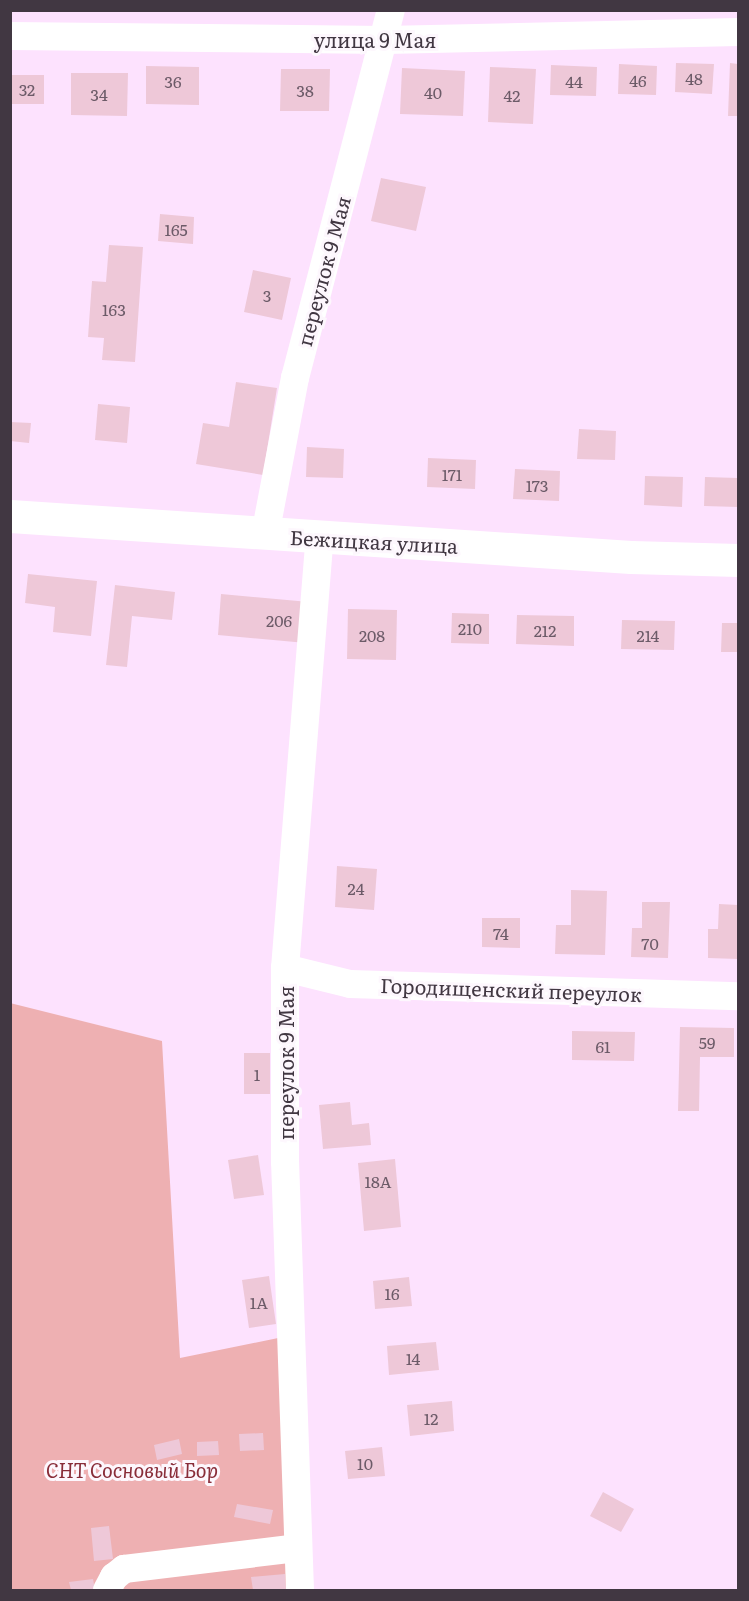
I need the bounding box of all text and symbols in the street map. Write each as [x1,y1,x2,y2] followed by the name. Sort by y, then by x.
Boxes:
[314,27,436,51] street label: улица 9 Мая
[685,68,703,88] house number: 48
[629,70,647,90] house number: 46
[164,71,182,91] house number: 36
[565,71,583,91] house number: 44
[19,79,35,99] house number: 32
[296,80,314,100] house number: 38
[424,82,442,102] house number: 40
[90,84,108,104] house number: 34
[504,85,520,105] house number: 42
[291,193,355,349] street label: переулок 9 Мая
[164,219,188,239] house number: 165
[263,285,271,305] house number: 3
[102,299,126,319] house number: 163
[442,464,462,484] house number: 171
[526,475,548,495] house number: 173
[289,525,459,557] street label: Бежицкая улица
[266,610,292,630] house number: 206
[458,618,482,638] house number: 210
[534,620,556,640] house number: 212
[359,625,385,645] house number: 208
[637,625,659,645] house number: 214
[348,878,364,898] house number: 24
[493,923,509,943] house number: 74
[641,933,659,953] house number: 70
[380,972,642,1006] street label: Городищенский переулок
[273,986,297,1140] street label: переулок 9 Мая
[699,1032,715,1052] house number: 59
[595,1036,611,1056] house number: 61
[254,1064,260,1084] house number: 1
[364,1171,392,1191] house number: 18А
[384,1283,400,1303] house number: 16
[250,1292,268,1312] house number: 1А
[406,1348,420,1368] house number: 14
[424,1408,438,1428] house number: 12
[357,1453,373,1473] house number: 10
[46,1457,218,1481] park label: СНТ Сосновый Бор

